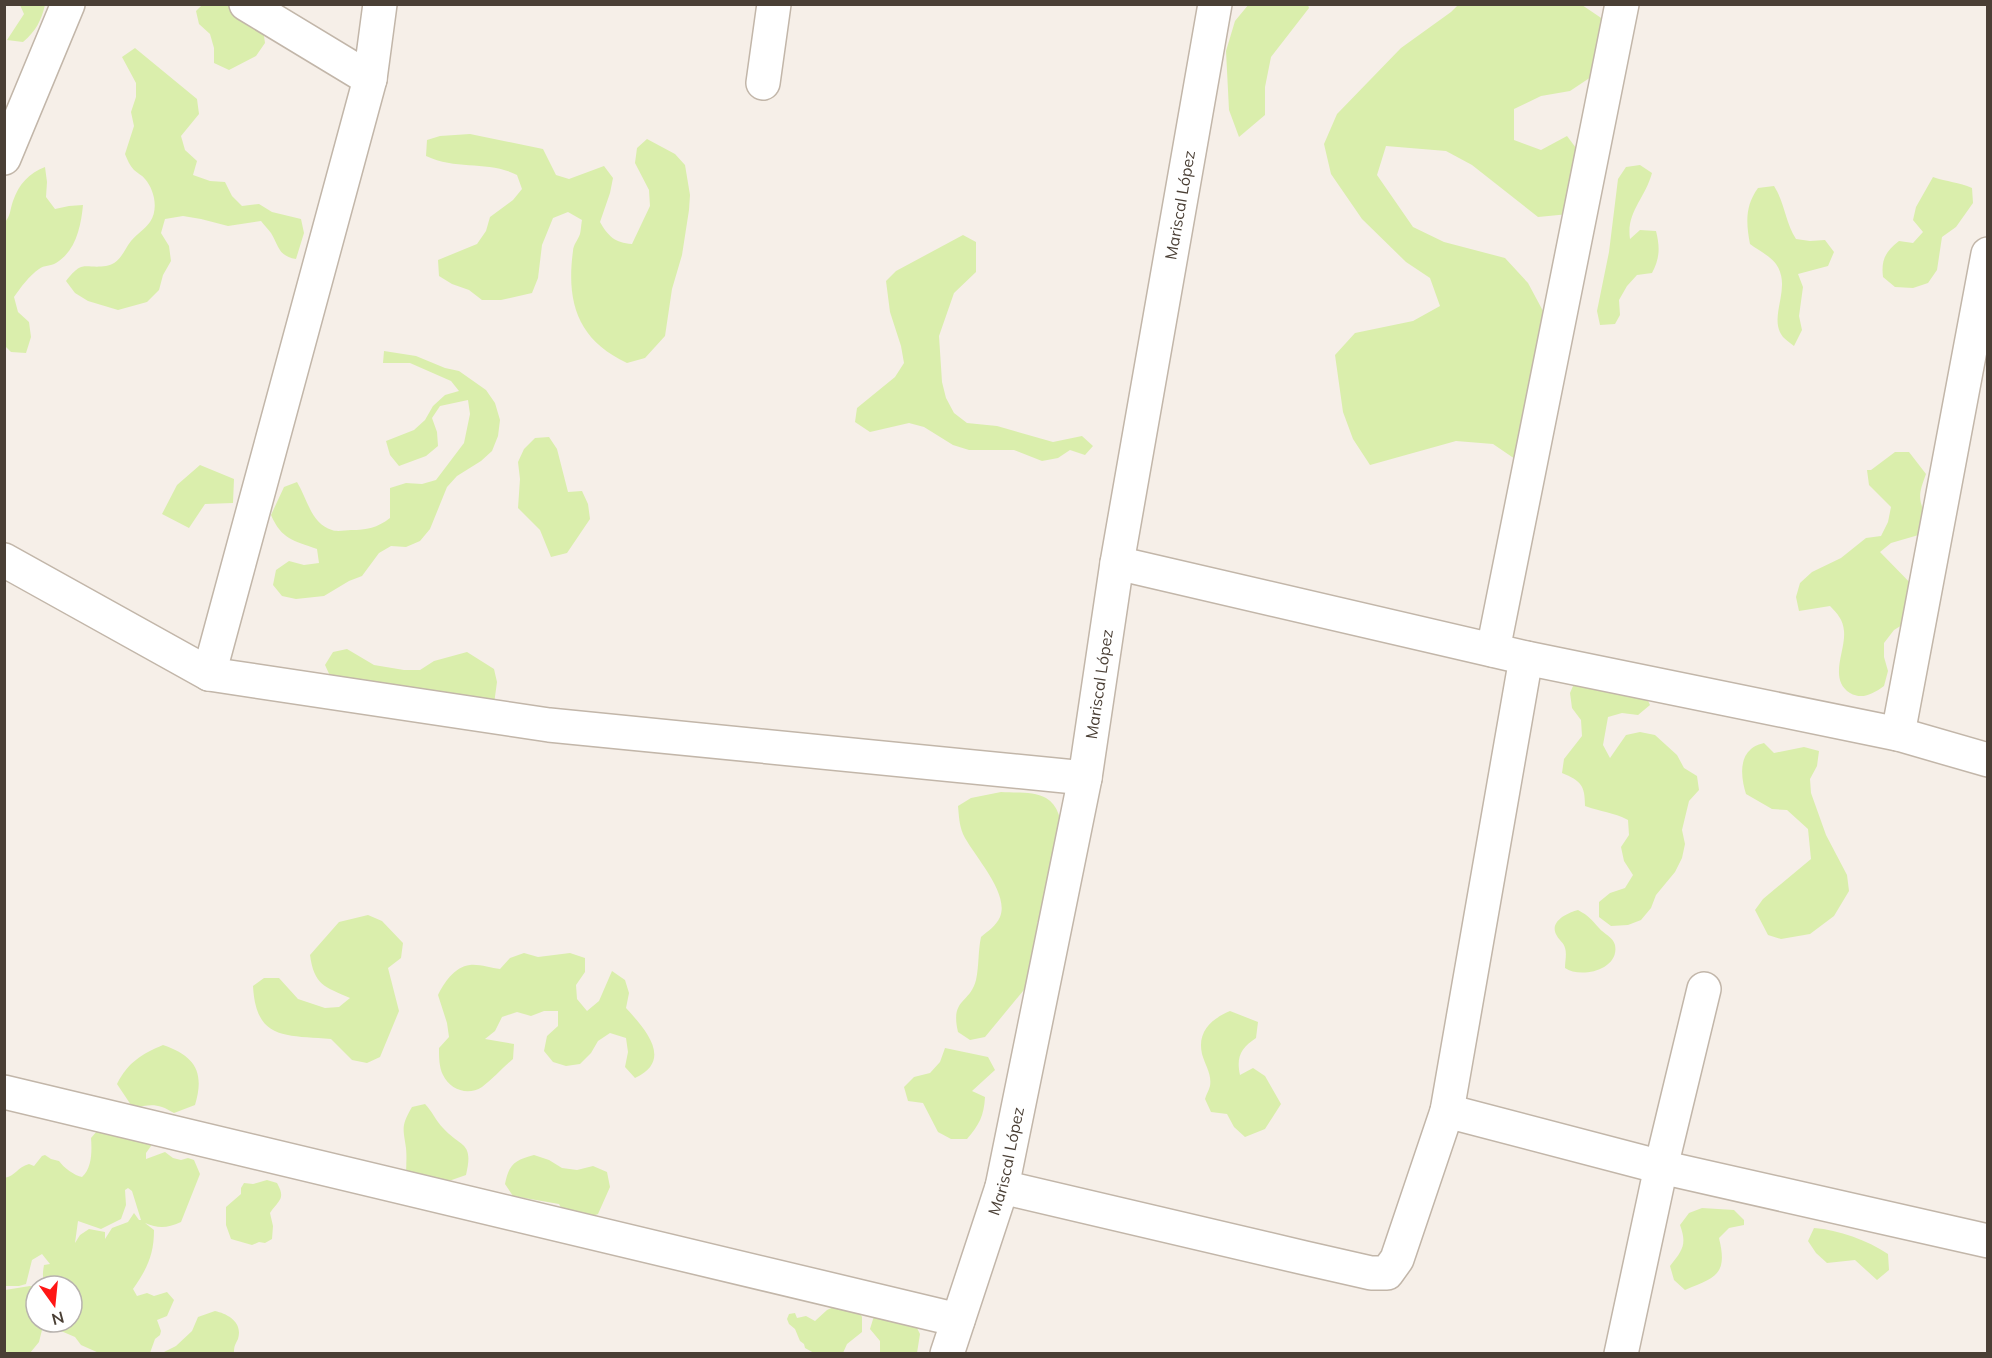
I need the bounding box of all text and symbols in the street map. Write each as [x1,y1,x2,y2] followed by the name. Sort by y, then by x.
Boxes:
[1160,149,1199,261] street label: Mariscal López
[1081,628,1117,740] street label: Mariscal López
[983,1105,1028,1218] street label: Mariscal López
[24,1274,84,1334] north arrow
[49,1307,66,1330] text: N

